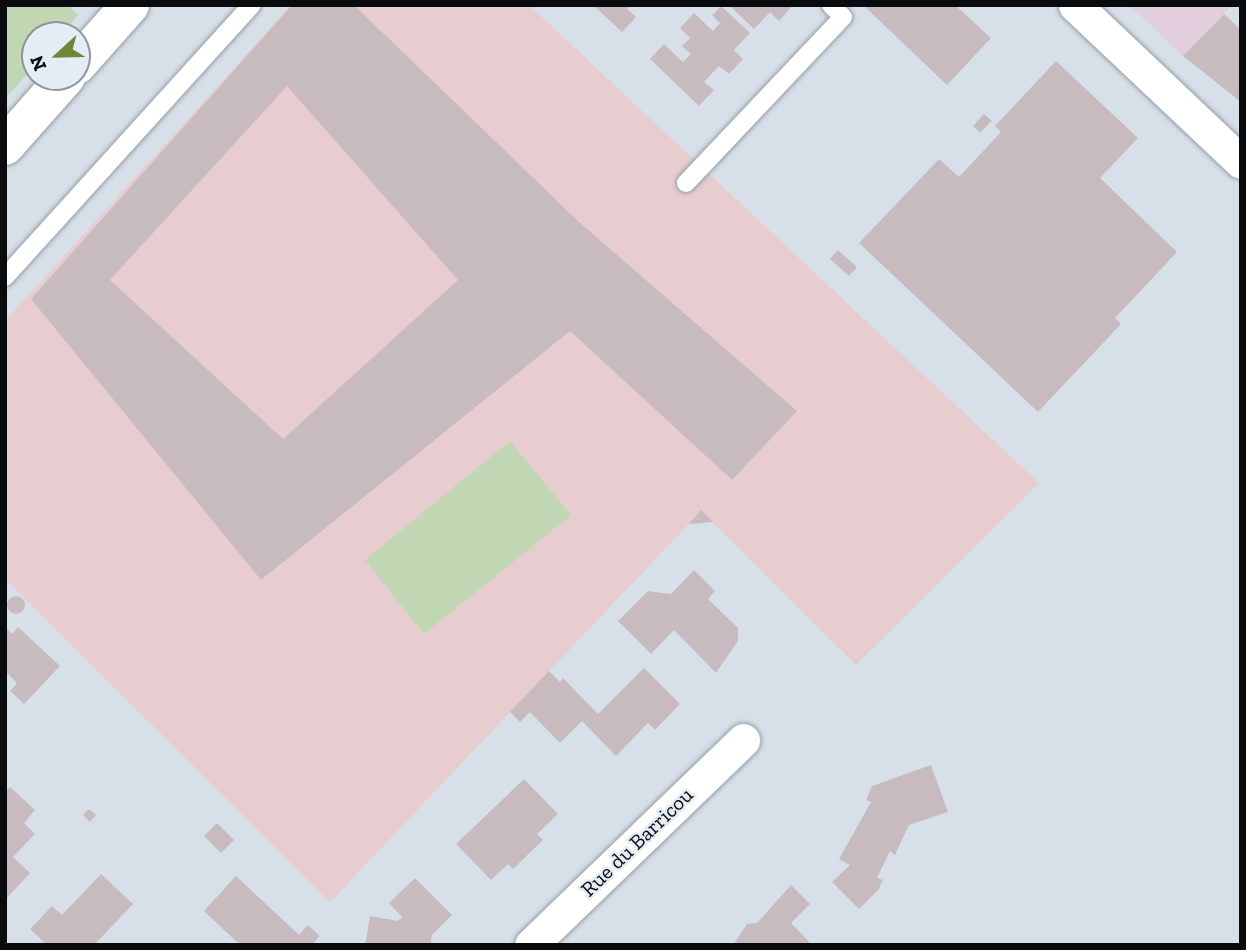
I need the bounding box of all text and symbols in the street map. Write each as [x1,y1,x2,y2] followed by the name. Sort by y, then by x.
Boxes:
[21,21,91,91] north arrow
[25,52,51,74] text: N
[576,782,698,902] street label: Rue du Barricou

